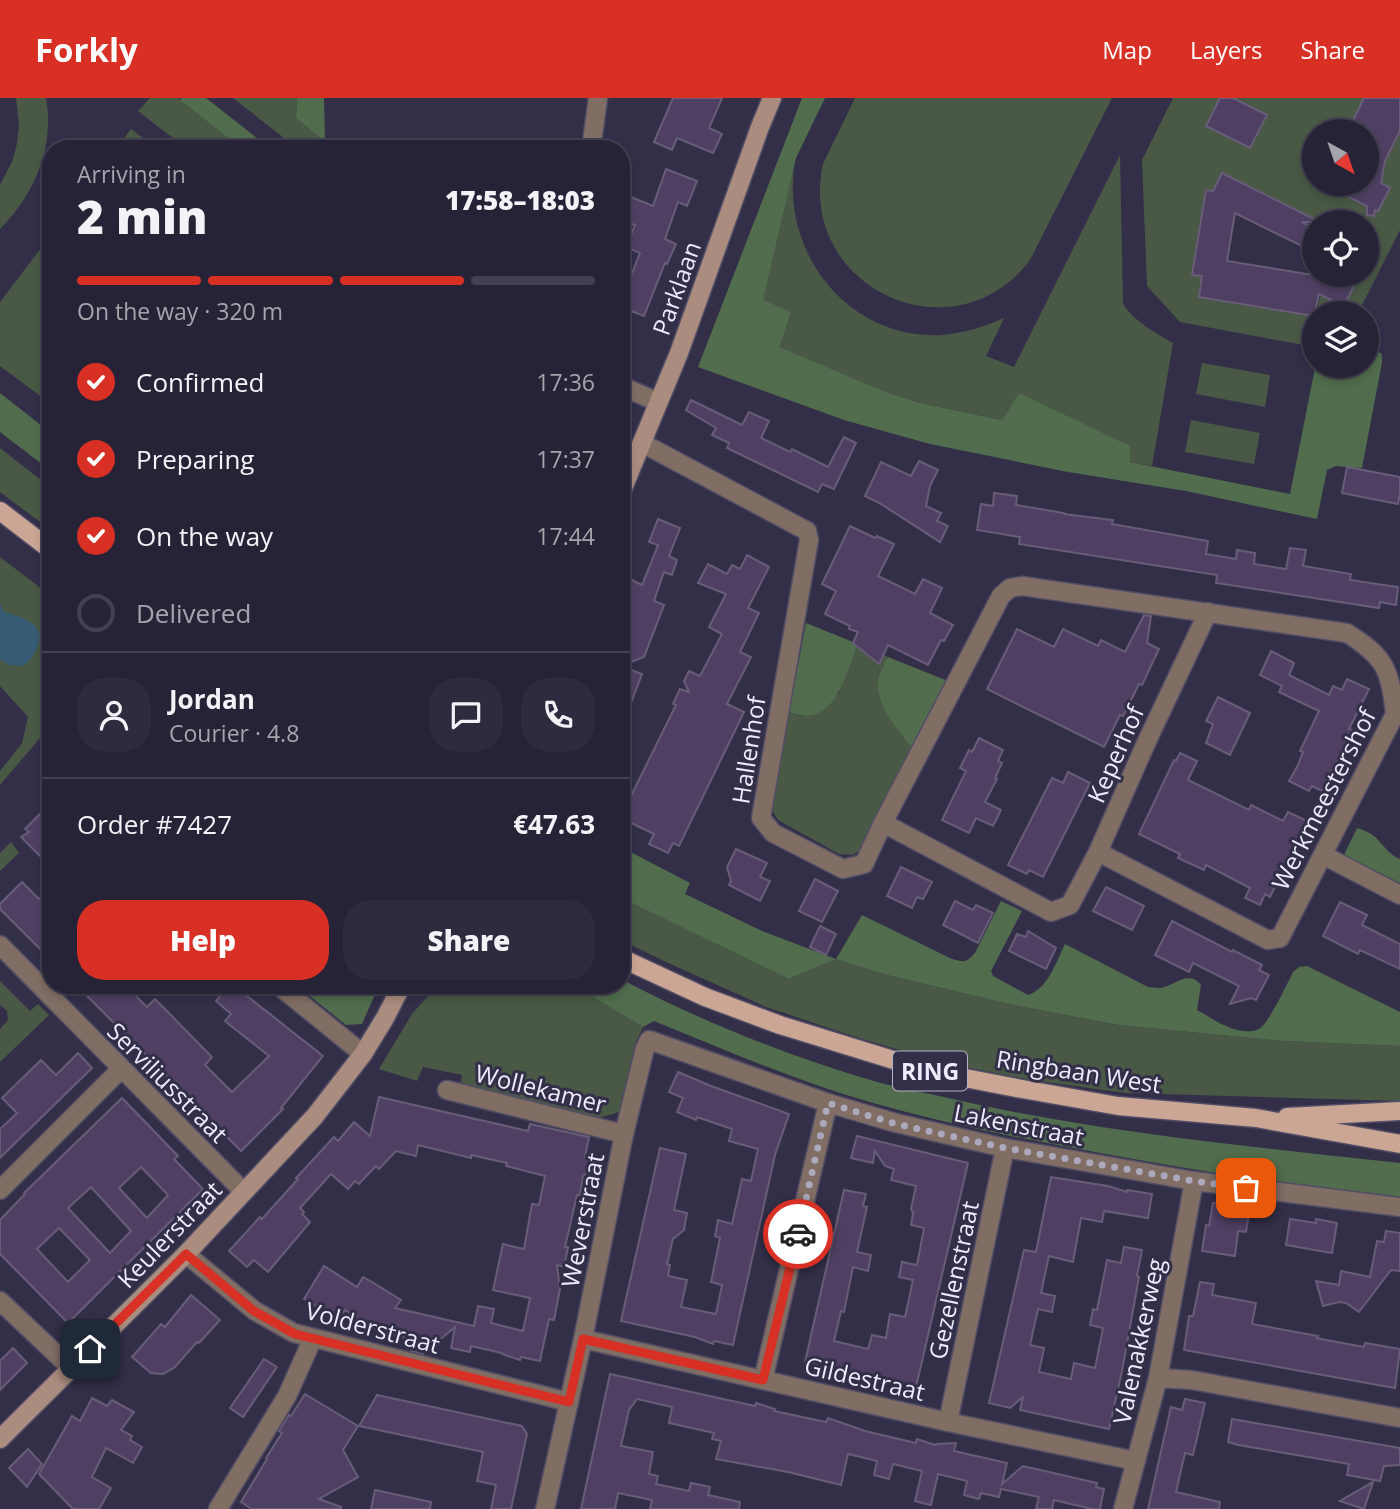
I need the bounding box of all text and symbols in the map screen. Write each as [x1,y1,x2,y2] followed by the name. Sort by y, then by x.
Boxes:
[35,27,138,72] text: Forkly
[1102,33,1152,66] text: Map
[1190,33,1263,66] text: Layers
[1301,33,1365,66] text: Share
[1302,119,1379,196] north arrow
[1302,119,1379,378] map controls
[77,158,186,190] text: Arriving in
[445,182,595,218] text: 17:58–18:03
[77,185,208,247] text: 2 min
[1302,210,1379,287] button: locate
[644,236,708,340] street label: Parklaan
[77,295,283,327] text: On the way · 320 m
[1302,301,1379,378] button: layers
[77,363,115,401] icon: check
[136,364,264,400] text: Confirmed
[536,366,595,398] text: 17:36
[77,440,115,478] icon: check
[136,441,254,477] text: Preparing
[536,443,595,475] text: 17:37
[77,517,115,555] icon: check
[136,518,273,554] text: On the way
[536,520,595,552] text: 17:44
[136,595,251,631] text: Delivered
[77,678,151,752] button: person
[429,678,503,752] button: chat
[521,678,595,752] button: phone
[169,681,255,717] text: Jordan
[723,692,773,806] street label: Hallenhof
[1079,698,1152,808] street label: Keperhof
[1263,701,1384,895] street label: Werkmeestershof
[169,717,299,749] text: Courier · 4.8
[77,806,232,842] text: Order #7427
[513,806,595,842] text: €47.63
[77,900,329,980] button: Help
[343,900,595,980] button: Share
[101,1015,235,1149] street label: Serviliusstraat
[994,1042,1164,1100] street label: Ringbaan West
[893,1052,967,1090] road number: RING
[472,1056,610,1120] street label: Wollekamer
[951,1095,1087,1153] street label: Lakenstraat
[553,1150,611,1290] street label: Weverstraat
[1216,1158,1276,1218] pin
[1227,1169,1265,1207] icon: bag
[109,1173,229,1295] street label: Keulerstraat
[920,1198,986,1362] street label: Gezellenstraat
[763,1199,833,1269] courier
[779,1215,817,1253] icon: car
[1104,1255,1172,1427] street label: Valenakkerweg
[302,1293,444,1361] street label: Volderstraat
[60,1319,120,1379] pin
[71,1330,109,1368] icon: home
[801,1348,929,1408] street label: Gildestraat

